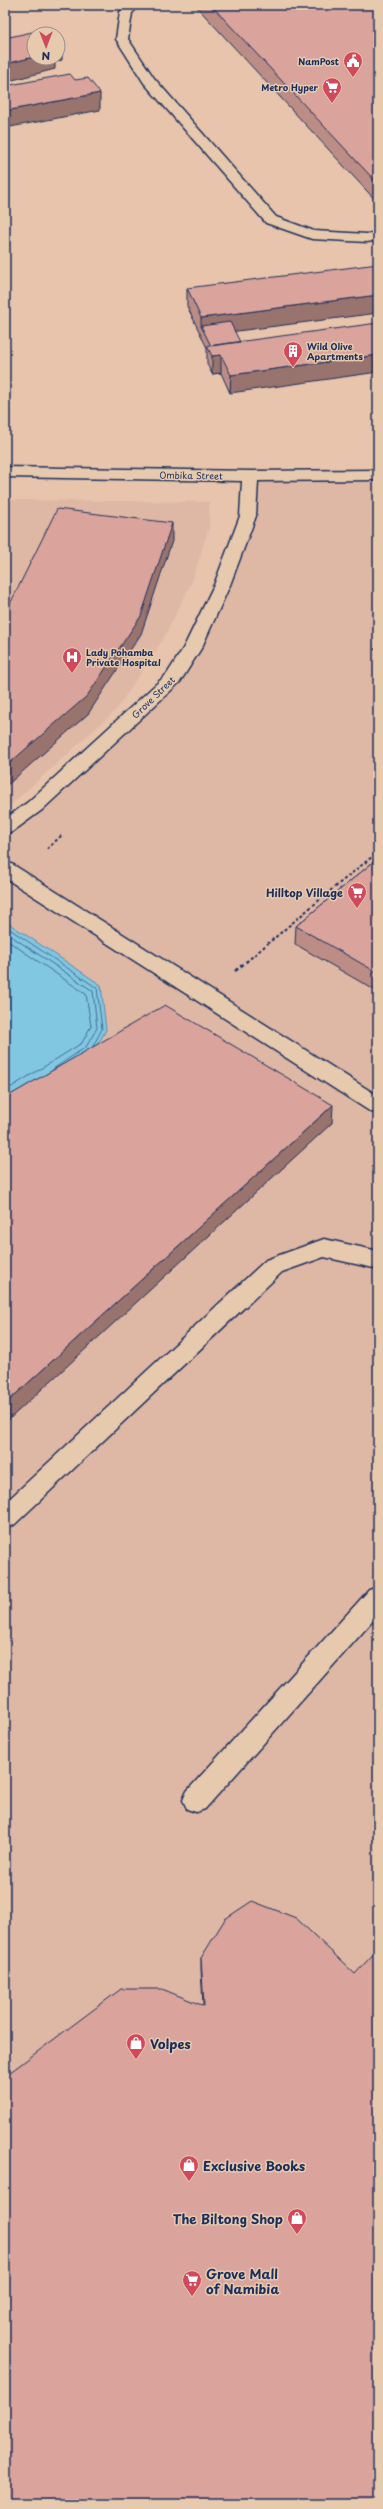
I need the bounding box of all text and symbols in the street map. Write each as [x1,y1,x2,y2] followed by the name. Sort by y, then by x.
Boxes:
[26,26,66,66] north arrow
[41,48,50,65] text: N
[342,50,364,78] public building icon: NamPost
[298,54,339,68] place label: NamPost
[321,76,343,104] supermarket icon: Metro Hyper
[261,80,319,94] place label: Metro Hyper
[307,339,363,363] place label: Wild Olive Apartments
[282,340,304,368] building icon: Wild Olive Apartments
[159,467,223,483] street label: Ombika Street
[86,645,161,669] place label: Lady Pohamba Private Hospital
[61,646,83,674] hospital icon: Lady Pohamba Private Hospital
[128,672,178,721] street label: Grove Street
[346,881,368,909] supermarket icon: Hilltop Village
[266,884,343,901] place label: Hilltop Village
[125,2032,147,2060] shop icon: Volpes
[150,2034,191,2053] place label: Volpes
[178,2154,200,2182] shop icon: Exclusive Books
[203,2156,305,2175] place label: Exclusive Books
[286,2207,308,2235] shop icon: The Biltong Shop
[173,2209,283,2228] place label: The Biltong Shop
[206,2264,279,2298] place label: Grove Mall of Namibia
[181,2269,203,2297] supermarket icon: Grove Mall of Namibia

